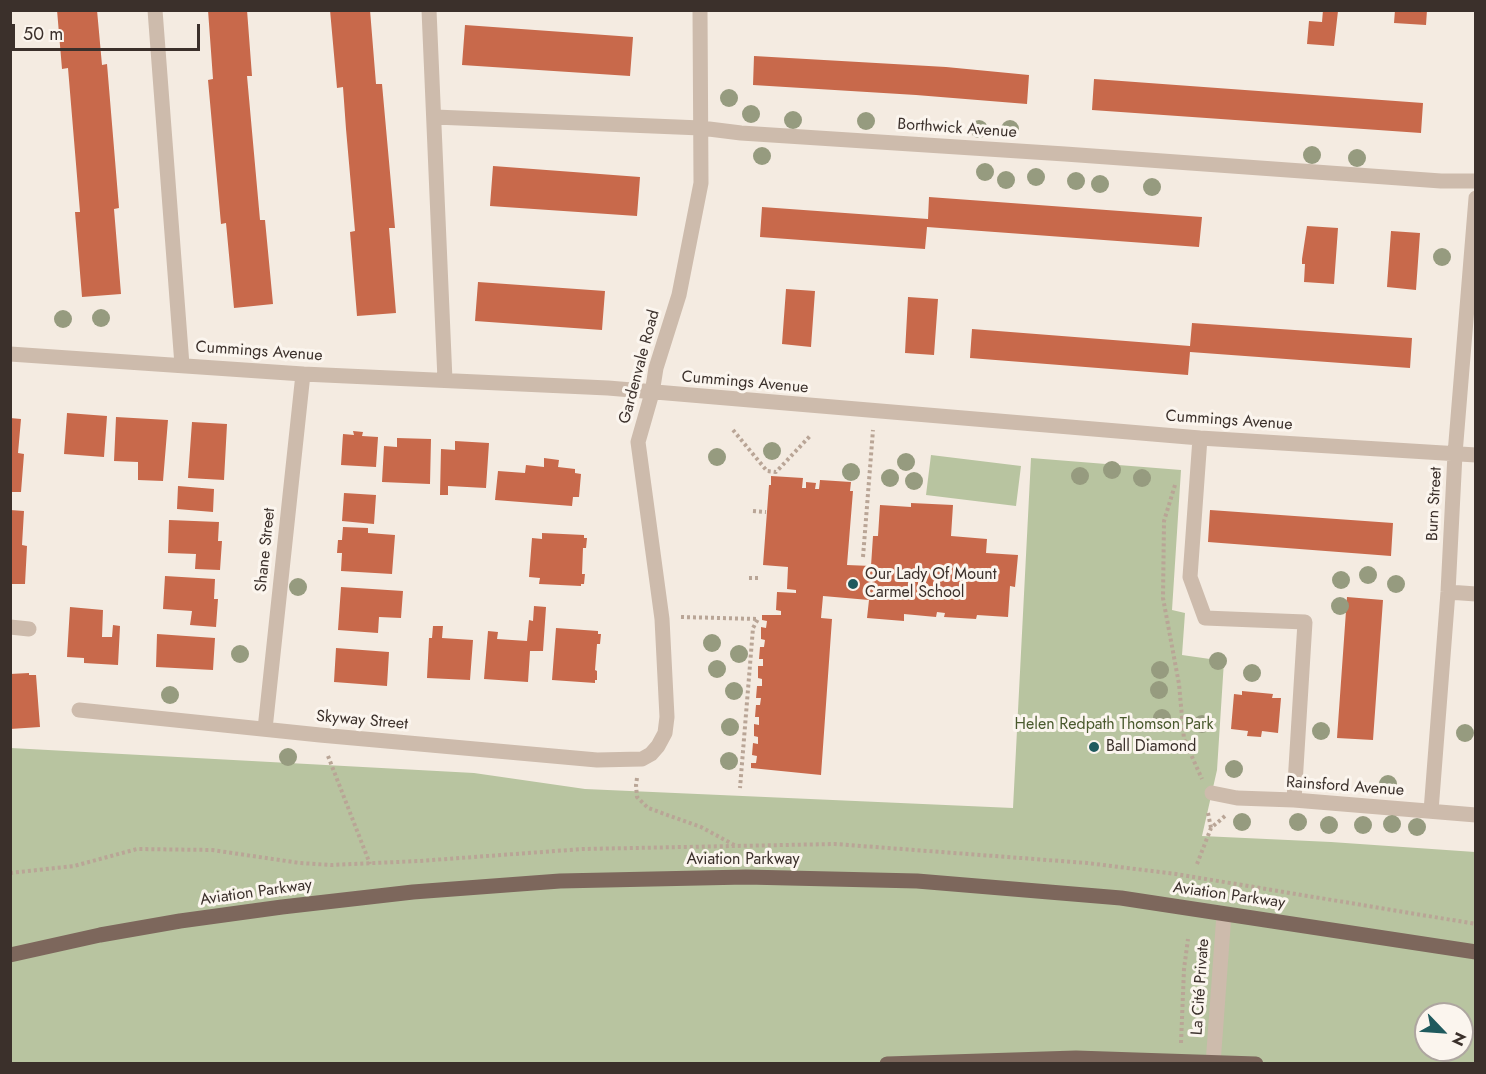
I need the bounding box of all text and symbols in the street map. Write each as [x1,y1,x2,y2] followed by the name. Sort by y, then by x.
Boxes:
[15,12,202,50] scale bar
[23,21,63,47] text: 50 m
[897,115,1017,143] street label: Borthwick Avenue
[616,308,664,426] street label: Gardenvale Road
[195,338,323,366] street label: Cummings Avenue
[681,368,809,398] street label: Cummings Avenue
[1165,407,1293,435] street label: Cummings Avenue
[1423,466,1447,542] street label: Burn Street
[252,507,280,593] street label: Shane Street
[865,565,997,603] place label: Our Lady Of Mount Carmel School
[846,577,860,591] marker: Our Lady Of Mount Carmel School
[315,707,409,735] street label: Skyway Street
[1015,715,1213,735] park label: Helen Redpath Thomson Park
[1106,737,1196,757] place label: Ball Diamond
[1087,740,1101,754] marker: Ball Diamond
[1285,773,1405,801] street label: Rainsford Avenue
[687,850,799,870] street label: Aviation Parkway
[199,876,313,910] street label: Aviation Parkway
[1172,879,1286,913] street label: Aviation Parkway
[1188,938,1214,1036] street label: La Cité Private
[1414,1002,1474,1062] north arrow
[1446,1028,1472,1050] text: N

